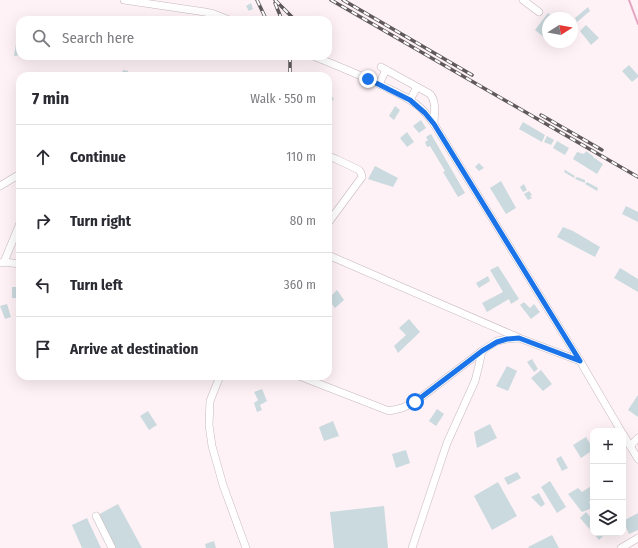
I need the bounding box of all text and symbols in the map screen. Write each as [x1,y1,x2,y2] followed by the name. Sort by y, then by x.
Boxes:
[542,12,578,48] north arrow
[16,16,332,60] search box
[30,27,52,49] icon: search
[62,29,134,47] text: Search here
[359,70,377,88] route end
[32,88,69,109] text: 7 min
[250,91,316,106] text: Walk · 550 m
[32,146,54,168] icon: ahead
[70,148,126,166] text: Continue
[286,149,316,164] text: 110 m
[32,210,54,232] icon: right
[70,212,131,230] text: Turn right
[290,213,316,228] text: 80 m
[32,274,54,296] icon: left
[70,276,123,294] text: Turn left
[284,277,316,292] text: 360 m
[32,338,54,360] icon: arrive
[70,340,198,358] text: Arrive at destination
[406,393,424,411] route start
[590,428,626,536] map controls
[590,428,626,464] button: +
[590,464,626,500] button: −
[590,500,626,536] button: layers

